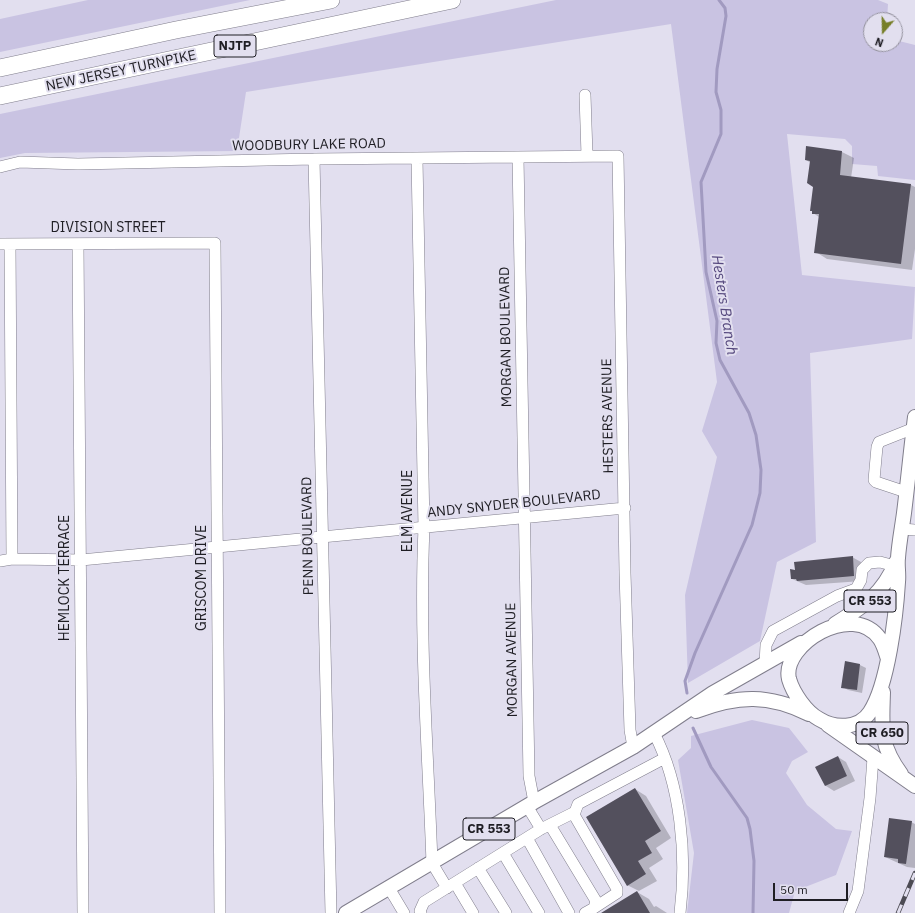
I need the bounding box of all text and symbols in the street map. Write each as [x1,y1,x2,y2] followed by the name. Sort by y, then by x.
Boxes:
[863,12,903,52] north arrow
[873,34,885,50] text: N
[214,35,256,57] road number: NJTP
[44,47,198,95] street label: NEW JERSEY TURNPIKE
[232,135,386,155] street label: WOODBURY LAKE ROAD
[50,220,166,236] street label: DIVISION STREET
[707,254,741,356] water label: Hesters Branch
[496,266,516,408] street label: MORGAN BOULEVARD
[599,358,617,474] street label: HESTERS AVENUE
[400,470,416,552] street label: ELM AVENUE
[299,477,317,595] street label: PENN BOULEVARD
[426,487,602,521] street label: ANDY SNYDER BOULEVARD
[57,515,73,641] street label: HEMLOCK TERRACE
[194,525,210,631] street label: GRISCOM DRIVE
[844,590,896,612] road number: CR 553
[503,603,521,717] street label: MORGAN AVENUE
[856,722,908,744] road number: CR 650
[463,818,515,840] road number: CR 553
[775,875,850,901] scale bar
[780,882,808,897] text: 50 m

